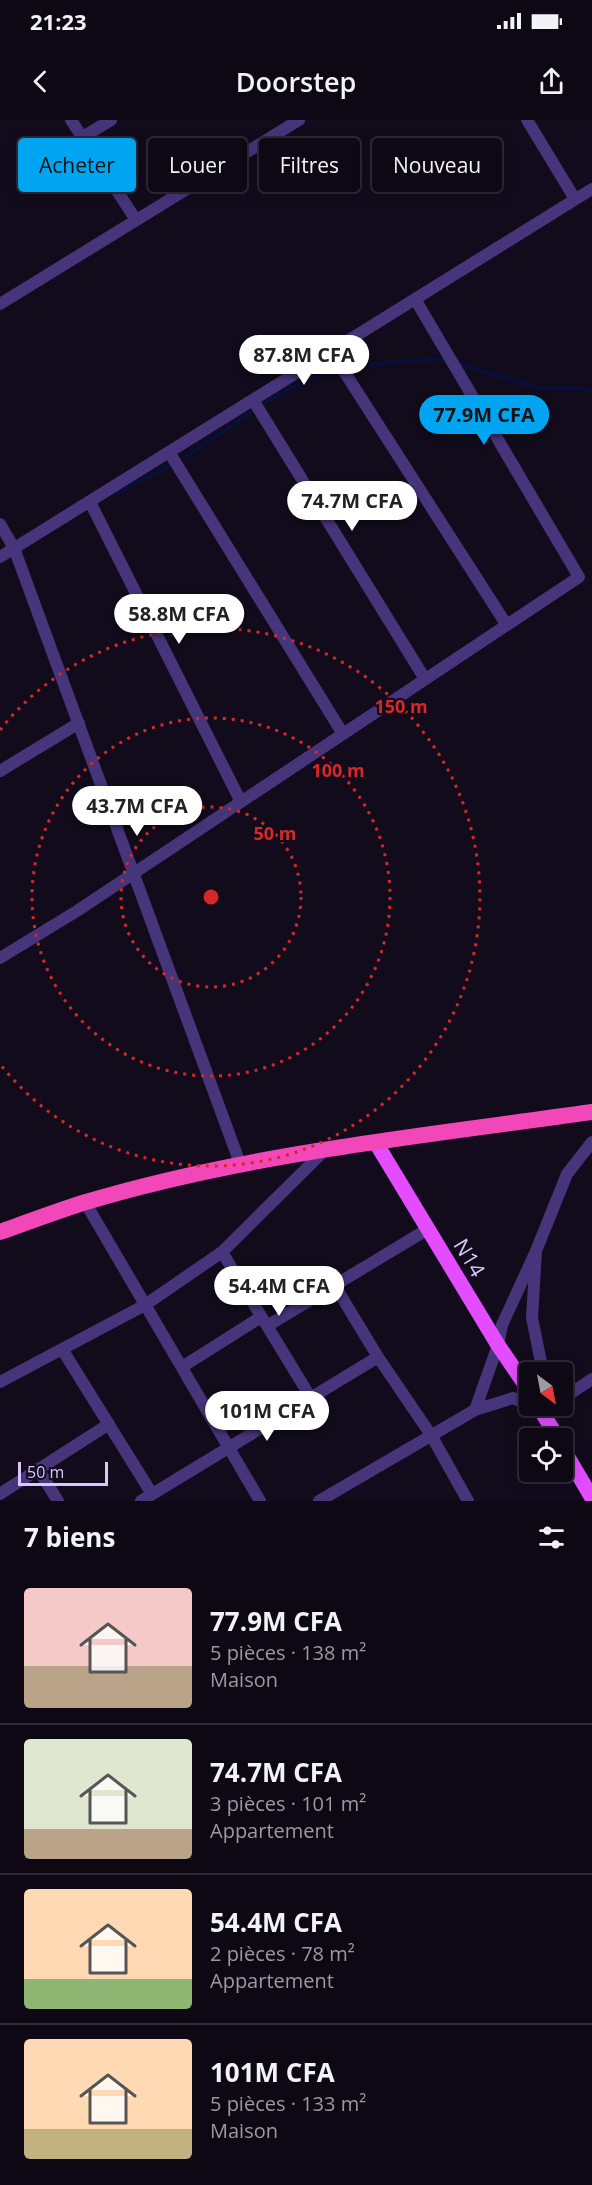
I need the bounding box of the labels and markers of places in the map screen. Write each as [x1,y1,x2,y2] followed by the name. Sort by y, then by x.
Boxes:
[235,335,373,386] pin: 87.8M CFA
[415,395,553,446] pin: 77.9M CFA
[283,481,421,532] pin: 74.7M CFA
[110,594,248,645] pin: 58.8M CFA
[68,786,206,837] pin: 43.7M CFA
[201,887,221,907] centre of rings
[210,1266,348,1317] pin: 54.4M CFA
[205,1391,329,1442] pin: 101M CFA

